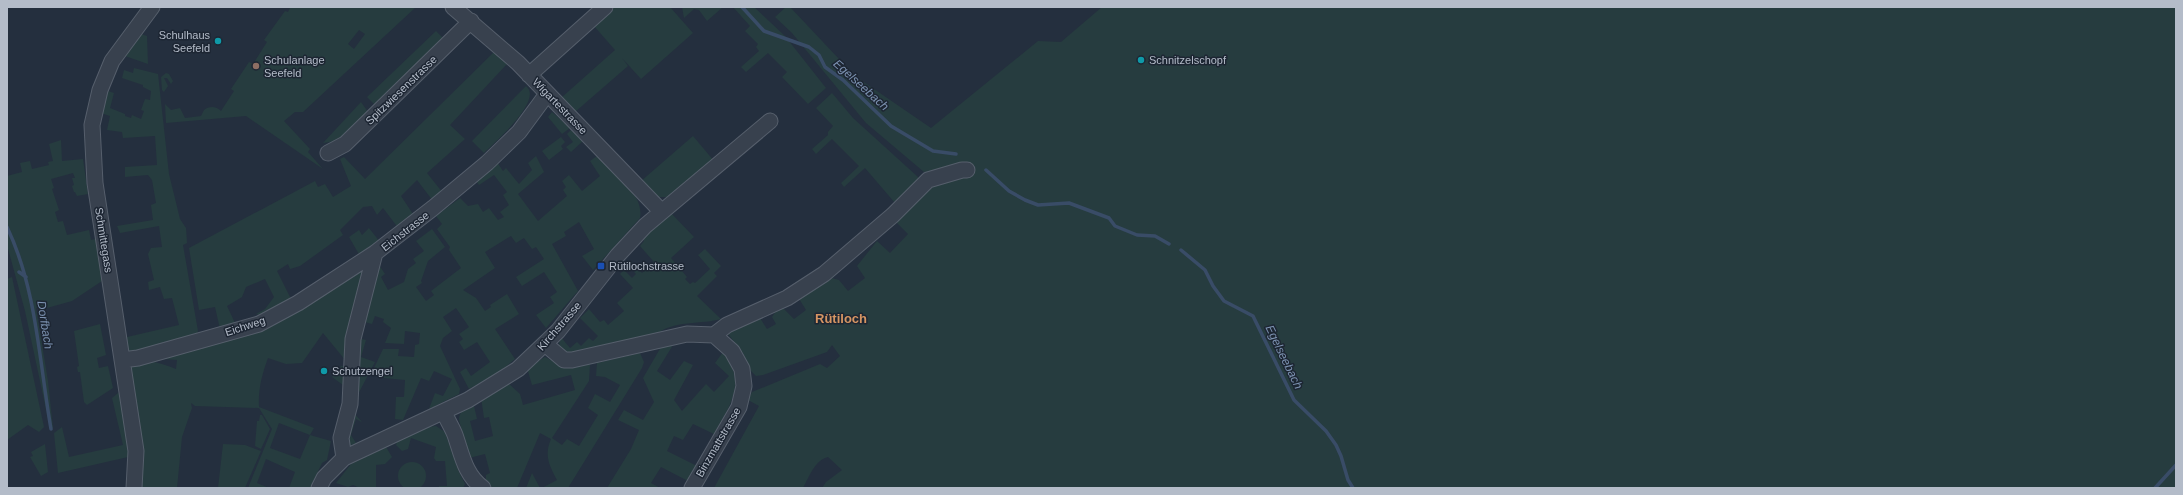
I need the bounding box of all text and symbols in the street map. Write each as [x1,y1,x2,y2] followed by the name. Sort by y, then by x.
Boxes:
[159,29,210,54] place label: Schulhaus Seefeld
[213,36,223,46] marker: Schulhaus Seefeld
[363,53,439,127] street label: Spitzwiesenstrasse
[264,54,325,79] place label: Schulanlage Seefeld
[1149,54,1227,66] place label: Schnitzelschopf
[1136,55,1146,65] marker: Schnitzelschopf
[831,57,892,114] water label: Egelseebach
[251,61,261,71] marker: Schulanlage Seefeld
[530,75,590,137] street label: Wigartestrasse
[93,206,115,274] street label: Schmittegass
[379,209,431,253] street label: Eichstrasse
[609,260,684,272] place label: Rütilochstrasse
[596,261,606,271] marker: Rütilochstrasse
[535,299,583,353] street label: Kirchstrasse
[34,300,56,350] water label: Dorfbach
[815,311,867,326] district label: Rütiloch
[223,314,267,338] street label: Eichweg
[1262,323,1306,392] water label: Egelseebach
[332,365,393,377] place label: Schutzengel
[319,366,329,376] marker: Schutzengel
[693,405,743,479] street label: Binzmattstrasse

